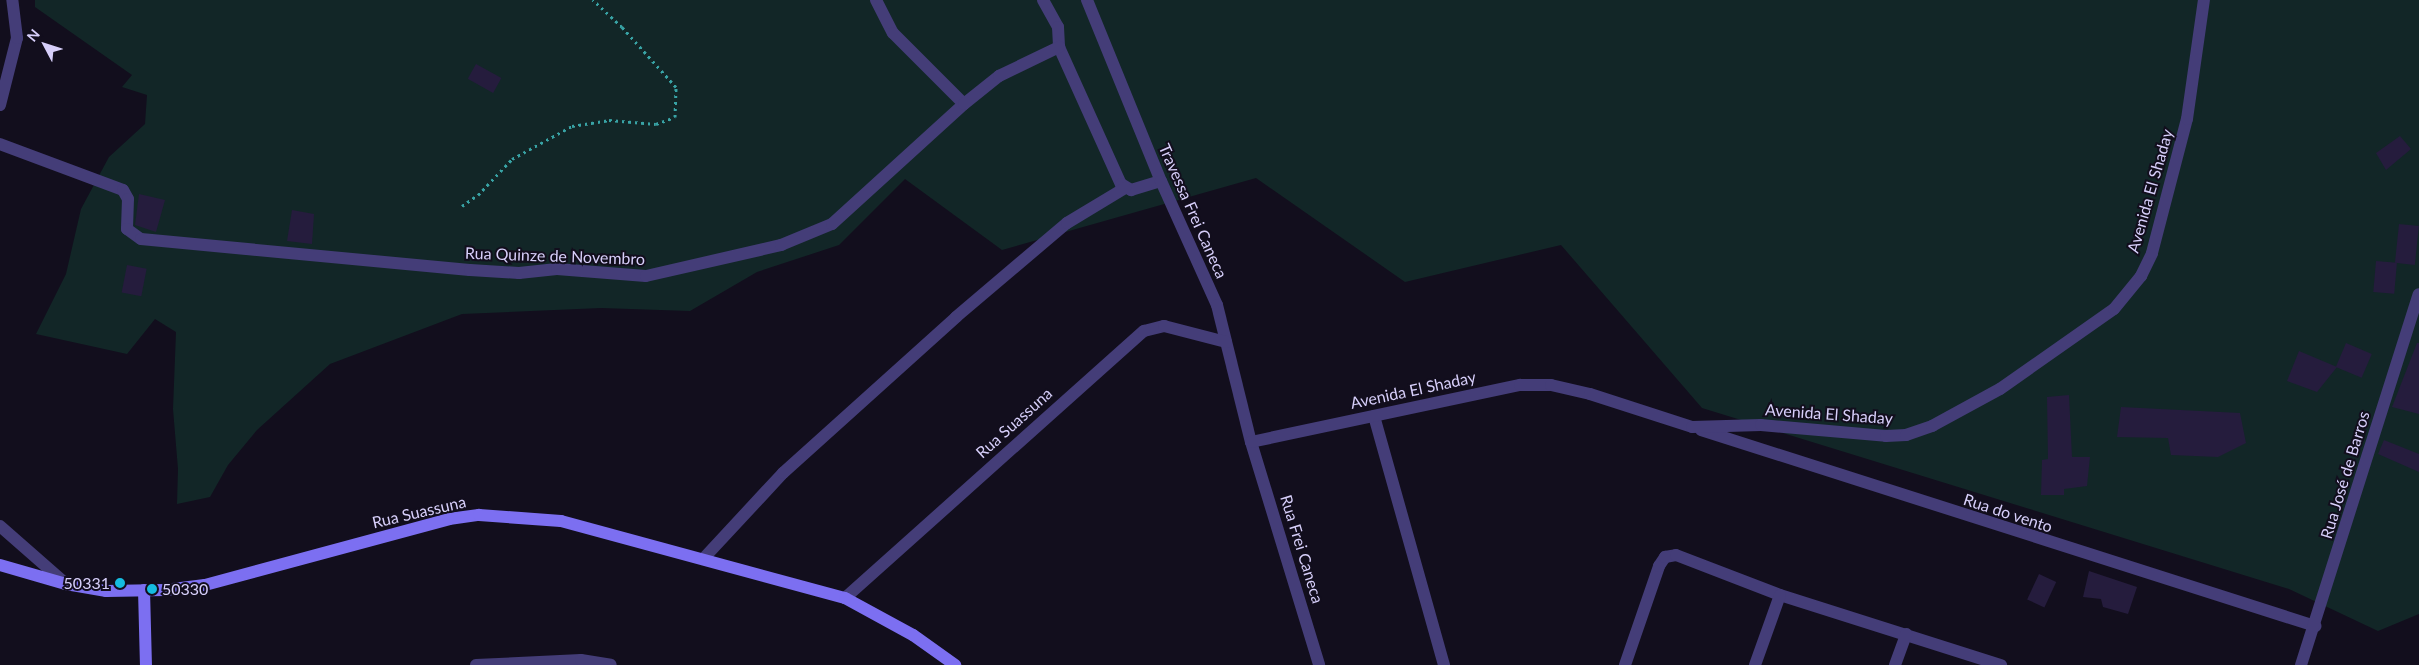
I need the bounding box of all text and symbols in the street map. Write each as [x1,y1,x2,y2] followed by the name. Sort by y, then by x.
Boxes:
[20,20,70,70] north arrow
[23,25,43,45] text: N
[2123,127,2177,255] street label: Avenida El Shaday
[1155,141,1231,281] street label: Travessa Frei Caneca
[465,243,645,269] street label: Rua Quinze de Novembro
[1348,367,1478,413] street label: Avenida El Shaday
[972,384,1056,462] street label: Rua Suassuna
[1765,400,1893,428] street label: Avenida El Shaday
[2316,409,2374,541] street label: Rua José de Barros
[1961,490,2055,536] street label: Rua do vento
[370,492,468,532] street label: Rua Suassuna
[1276,492,1328,606] street label: Rua Frei Caneca
[64,573,110,593] place label: 50331
[114,577,126,589] marker: 50331
[162,579,208,599] place label: 50330
[146,583,158,595] marker: 50330

